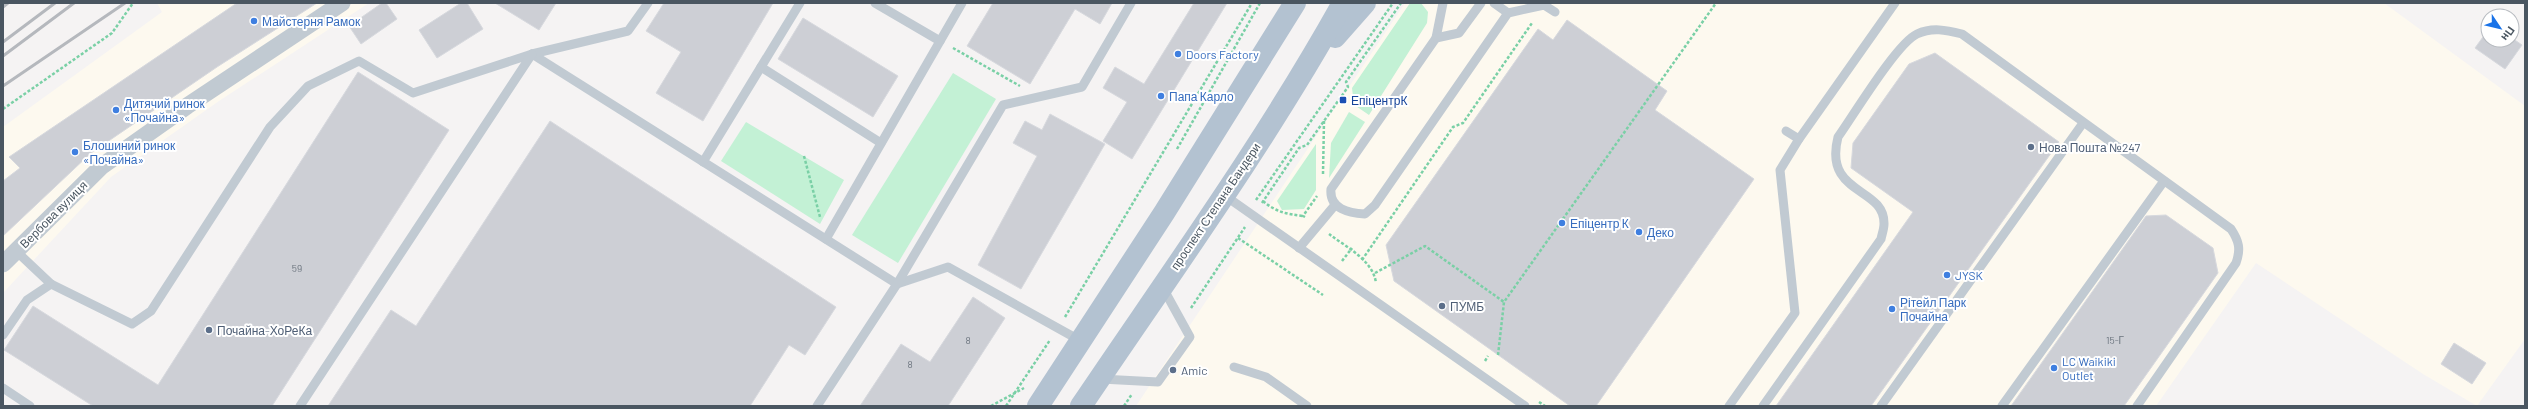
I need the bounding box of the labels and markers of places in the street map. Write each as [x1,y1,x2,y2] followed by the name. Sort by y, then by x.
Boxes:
[262,14,361,29] place label: Майстерня Рамок
[249,16,259,26] marker: Майстерня Рамок
[1186,47,1259,61] place label: Doors Factory
[1173,49,1183,59] marker: Doors Factory
[1169,89,1234,104] place label: Папа Карло
[1156,91,1166,101] marker: Папа Карло
[1351,93,1407,108] place label: ЕпіцентрК
[1338,95,1348,105] marker: ЕпіцентрК
[124,96,206,124] place label: Дитячий ринок «Почайна»
[111,105,121,115] marker: Дитячий ринок «Почайна»
[83,138,176,166] place label: Блошиний ринок «Почайна»
[2039,140,2141,154] place label: Нова Пошта №247
[2026,142,2036,152] marker: Нова Пошта №247
[70,147,80,157] marker: Блошиний ринок «Почайна»
[1570,216,1629,231] place label: Епіцентр К
[1557,218,1567,228] marker: Епіцентр К
[1647,225,1674,240] place label: Деко
[1634,227,1644,237] marker: Деко
[1955,268,1984,282] place label: JYSK
[1942,270,1952,280] marker: JYSK
[1900,295,1967,323] place label: Рітейл Парк Почайна
[1450,299,1484,313] place label: ПУМБ
[1437,301,1447,311] marker: ПУМБ
[1887,304,1897,314] marker: Рітейл Парк Почайна
[217,323,312,337] place label: Почайна-ХоРеКа
[204,325,214,335] marker: Почайна-ХоРеКа
[2062,354,2116,382] place label: LC Waikiki Outlet
[1181,363,1208,377] place label: Amic
[2049,363,2059,373] marker: LC Waikiki Outlet
[1168,365,1178,375] marker: Amic

